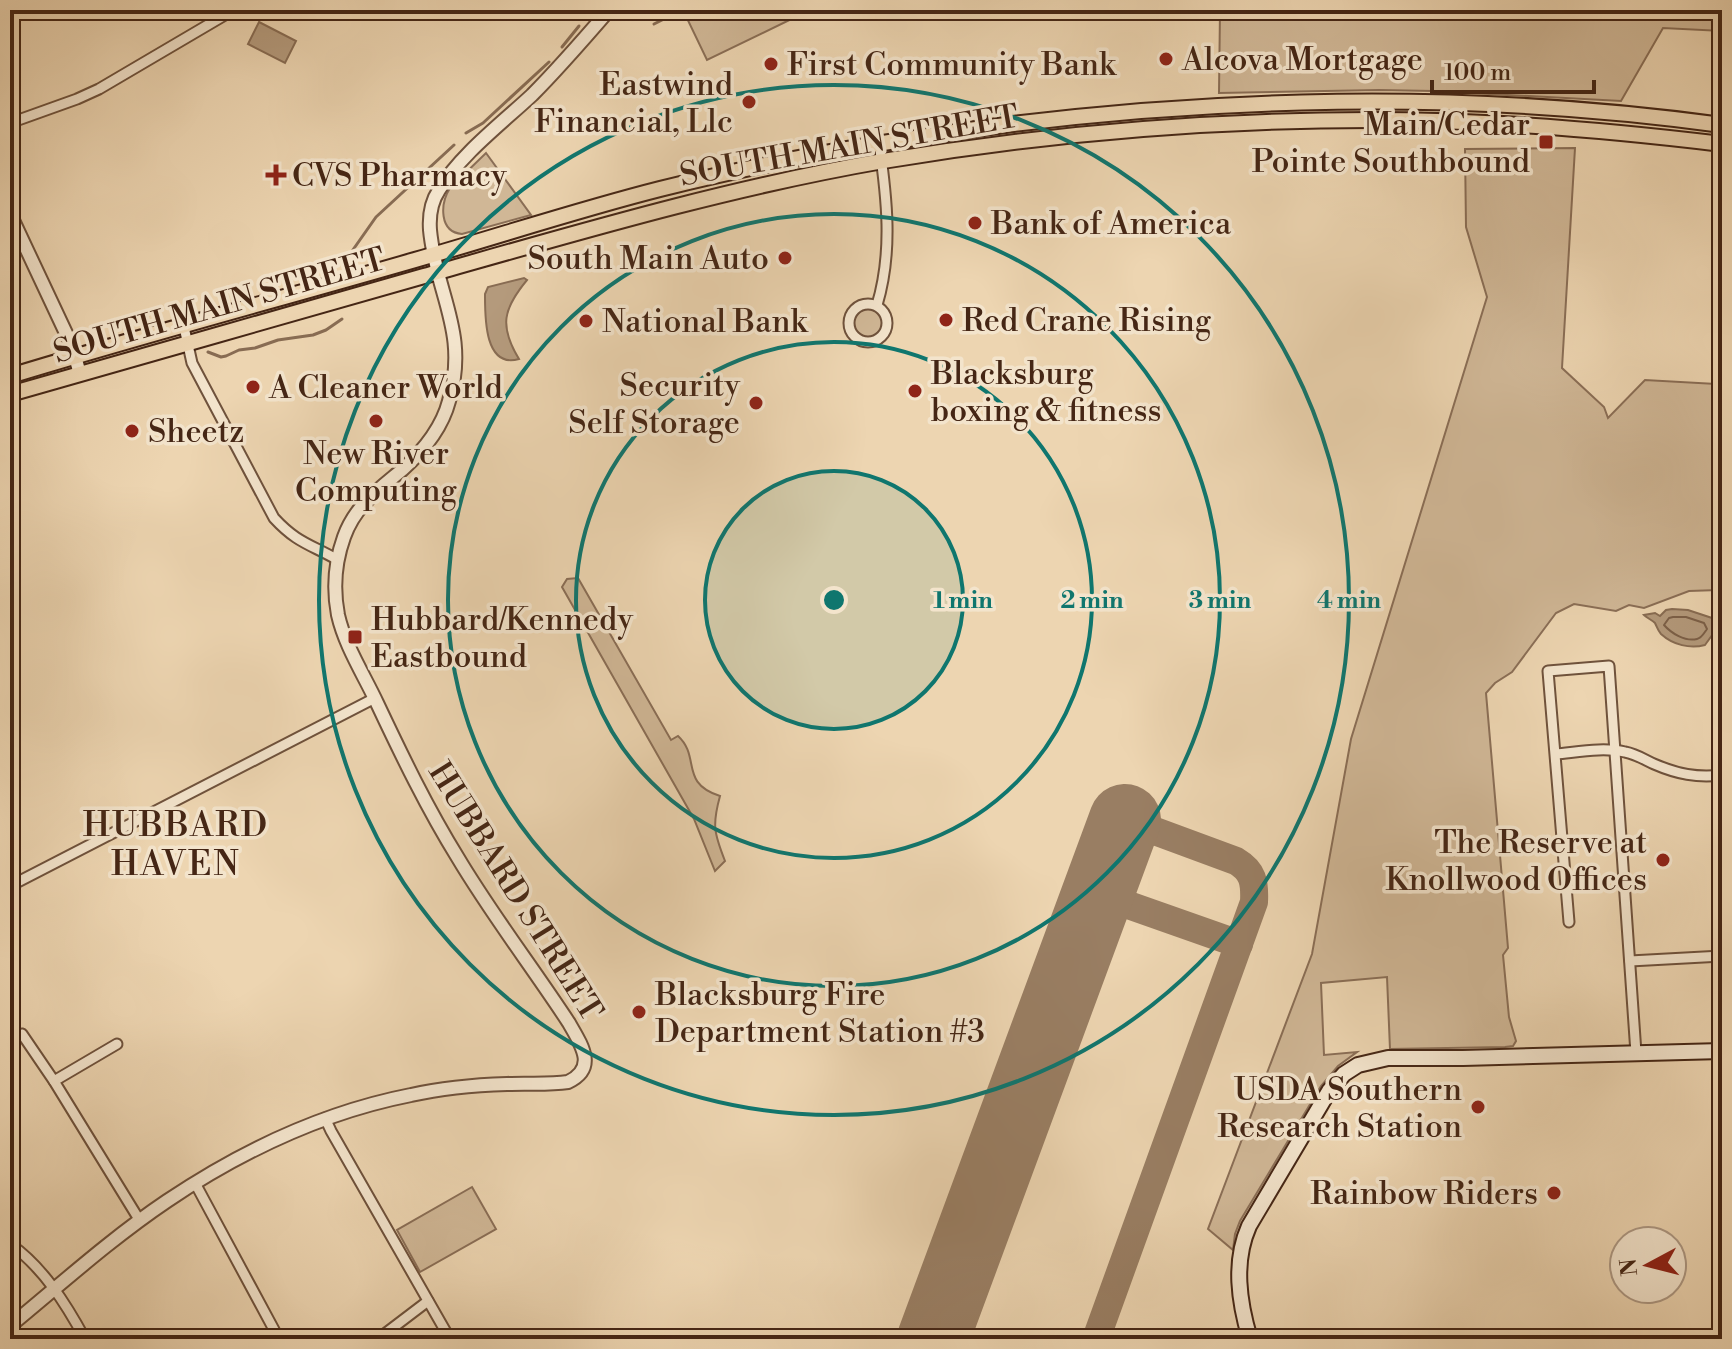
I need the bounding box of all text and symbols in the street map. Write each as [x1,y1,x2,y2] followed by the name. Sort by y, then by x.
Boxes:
[1181,40,1423,80] place label: Alcova Mortgage
[1432,44,1594,94] scale bar
[787,45,1118,85] place label: First Community Bank
[1157,50,1175,68] marker: Alcova Mortgage
[762,55,780,73] marker: First Community Bank
[1444,58,1511,88] text: 100 m
[534,65,733,142] place label: Eastwind Financial, Llc
[740,93,758,111] marker: Eastwind Financial, Llc
[677,96,1022,196] street label: SOUTH MAIN STREET
[1252,105,1530,182] place label: Main/Cedar Pointe Southbound
[1537,133,1555,151] marker: Main/Cedar Pointe Southbound
[292,156,507,196] place label: CVS Pharmacy
[267,166,285,184] marker: CVS Pharmacy
[990,204,1232,244] place label: Bank of America
[966,214,984,232] marker: Bank of America
[49,239,390,373] street label: SOUTH MAIN STREET
[527,239,769,279] place label: South Main Auto
[776,249,794,267] marker: South Main Auto
[962,301,1212,341] place label: Red Crane Rising
[602,302,809,342] place label: National Bank
[937,311,955,329] marker: Red Crane Rising
[577,312,595,330] marker: National Bank
[930,354,1162,431] place label: Blacksburg boxing & fitness
[568,366,740,443] place label: Security Self Storage
[268,368,503,408] place label: A Cleaner World
[244,378,262,396] marker: A Cleaner World
[906,382,924,400] marker: Blacksburg boxing & fitness
[747,394,765,412] marker: Security Self Storage
[148,412,244,452] place label: Sheetz
[367,412,385,430] marker: New River Computing
[123,422,141,440] marker: Sheetz
[295,434,457,511] place label: New River Computing
[820,586,848,614] centre of rings
[933,586,993,616] text: 1 min
[1060,586,1124,616] text: 2 min
[1189,586,1252,616] text: 3 min
[1317,586,1381,616] text: 4 min
[371,600,634,677] place label: Hubbard/Kennedy Eastbound
[346,628,364,646] marker: Hubbard/Kennedy Eastbound
[419,755,611,1028] street label: HUBBARD STREET
[83,805,269,886] district label: HUBBARD HAVEN
[1385,823,1647,900] place label: The Reserve at Knollwood Offices
[1654,851,1672,869] marker: The Reserve at Knollwood Offices
[654,975,985,1052] place label: Blacksburg Fire Department Station #3
[630,1003,648,1021] marker: Blacksburg Fire Department Station #3
[1217,1070,1462,1147] place label: USDA Southern Research Station
[1469,1098,1487,1116] marker: USDA Southern Research Station
[1310,1174,1538,1214] place label: Rainbow Riders
[1545,1184,1563,1202] marker: Rainbow Riders
[1608,1225,1688,1305] north arrow
[1615,1256,1644,1278] text: N

